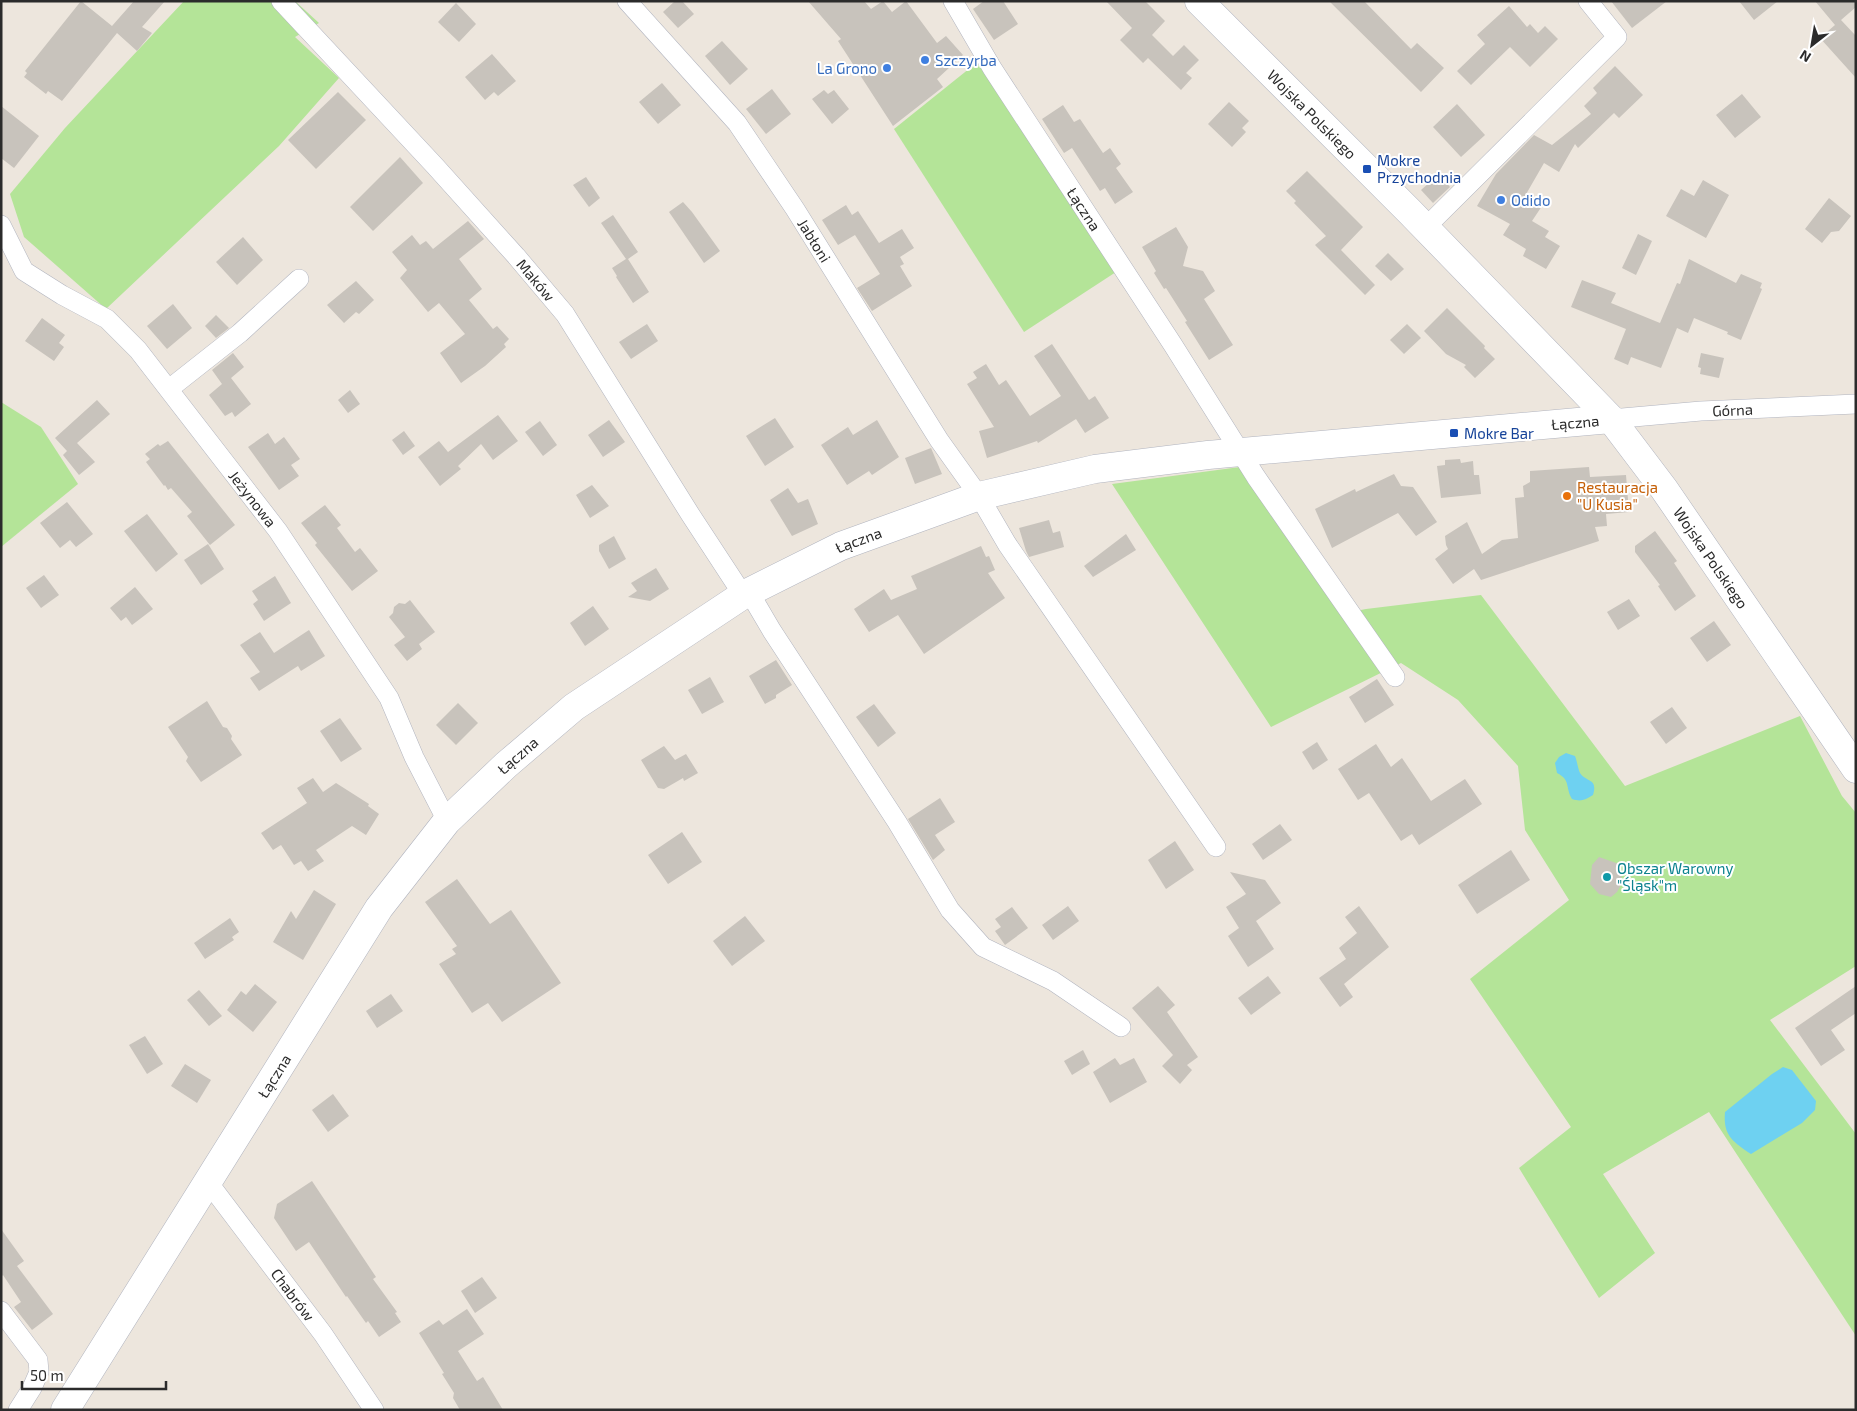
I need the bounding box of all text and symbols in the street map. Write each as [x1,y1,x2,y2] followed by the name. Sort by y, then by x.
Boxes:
[1787,20,1837,70] north arrow
[1796,47,1814,66] text: N
[935,51,997,69] place label: Szczyrba
[919,54,931,66] marker: Szczyrba
[817,59,877,77] place label: La Grono
[881,62,893,74] marker: La Grono
[1264,66,1361,163] street label: Wojska Polskiego
[1377,151,1461,186] place label: Mokre Przychodnia
[1361,163,1373,175] marker: Mokre Przychodnia
[1063,184,1105,234] street label: Łączna
[1511,191,1550,209] place label: Odido
[1495,194,1507,206] marker: Odido
[794,215,835,265] street label: Jabłoni
[513,255,559,305] street label: Maków
[1712,400,1753,419] street label: Górna
[1551,411,1600,433] street label: Łączna
[1464,424,1534,442] place label: Mokre Bar
[1448,427,1460,439] marker: Mokre Bar
[225,467,280,530] street label: Jeżynowa
[1577,478,1658,513] place label: Restauracja "U Kusia"
[1561,490,1573,502] marker: Restauracja "U Kusia"
[1670,504,1752,612] street label: Wojska Polskiego
[832,523,884,557] street label: Łączna
[493,733,542,778] street label: Łączna
[1617,859,1734,894] place label: Obszar Warowny "Śląsk"m
[1601,871,1613,883] marker: Obszar Warowny "Śląsk"m
[254,1051,294,1101] street label: Łączna
[268,1265,319,1324] street label: Chabrów
[22,1358,166,1390] scale bar
[30,1366,64,1384] text: 50 m

